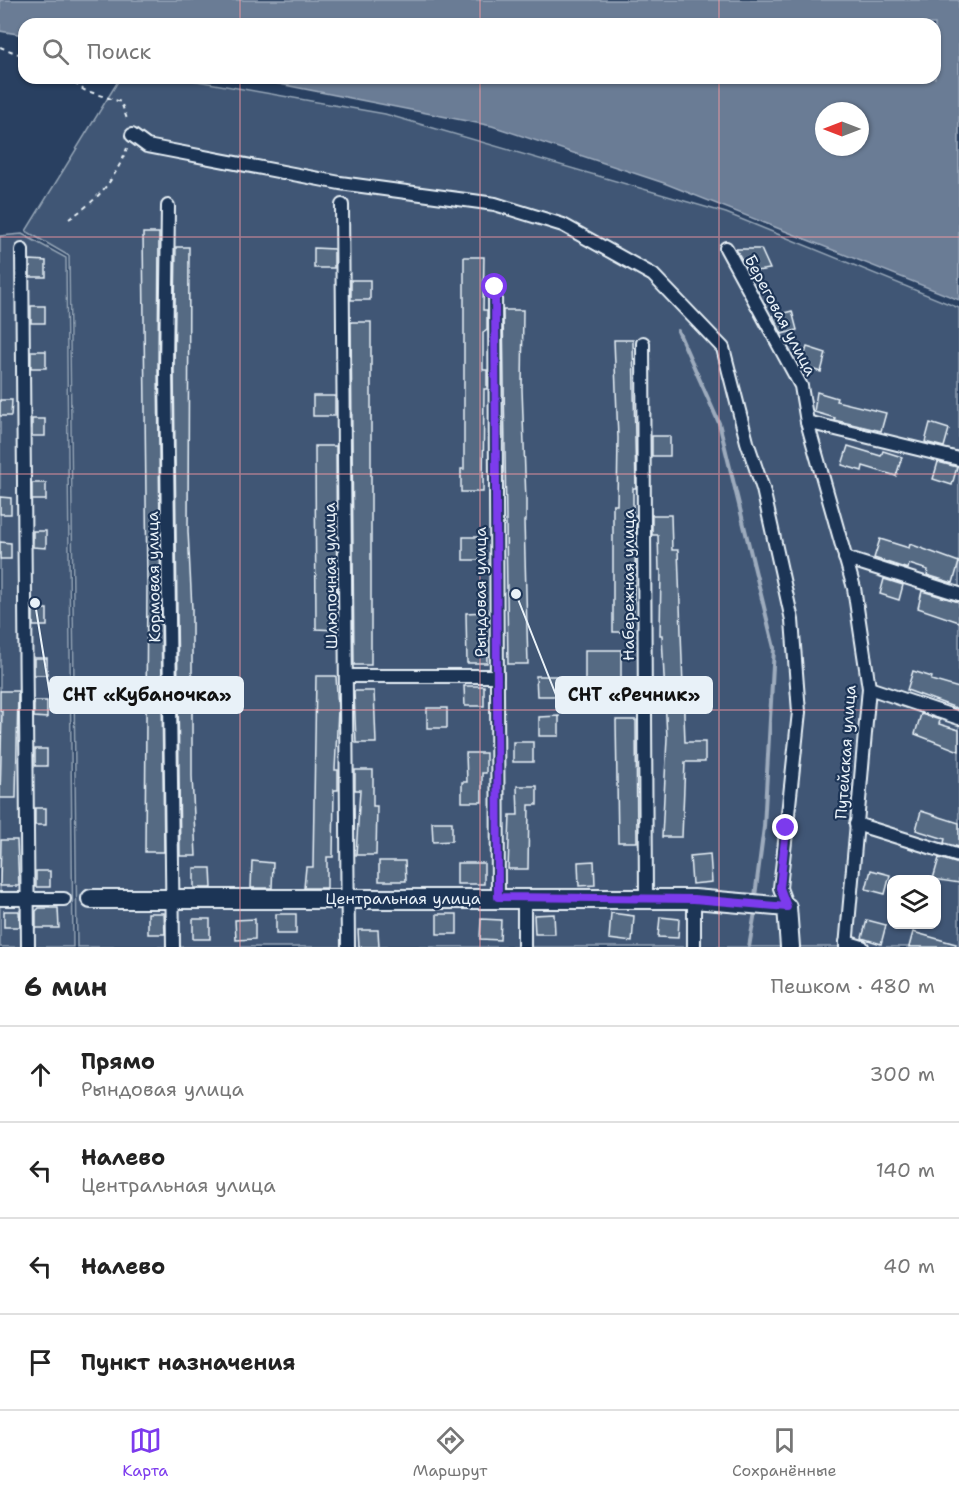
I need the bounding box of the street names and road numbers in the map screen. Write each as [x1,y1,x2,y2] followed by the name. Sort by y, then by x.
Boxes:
[740,251,821,379] street label: Береговая улица
[319,503,342,649] street label: Шлюпочная улица
[618,509,639,661] street label: Набережная улица
[142,511,165,643] street label: Кормовая улица
[470,527,491,657] street label: Рындовая улица
[830,684,861,820] street label: Путейская улица
[325,888,481,909] street label: Центральная улица

